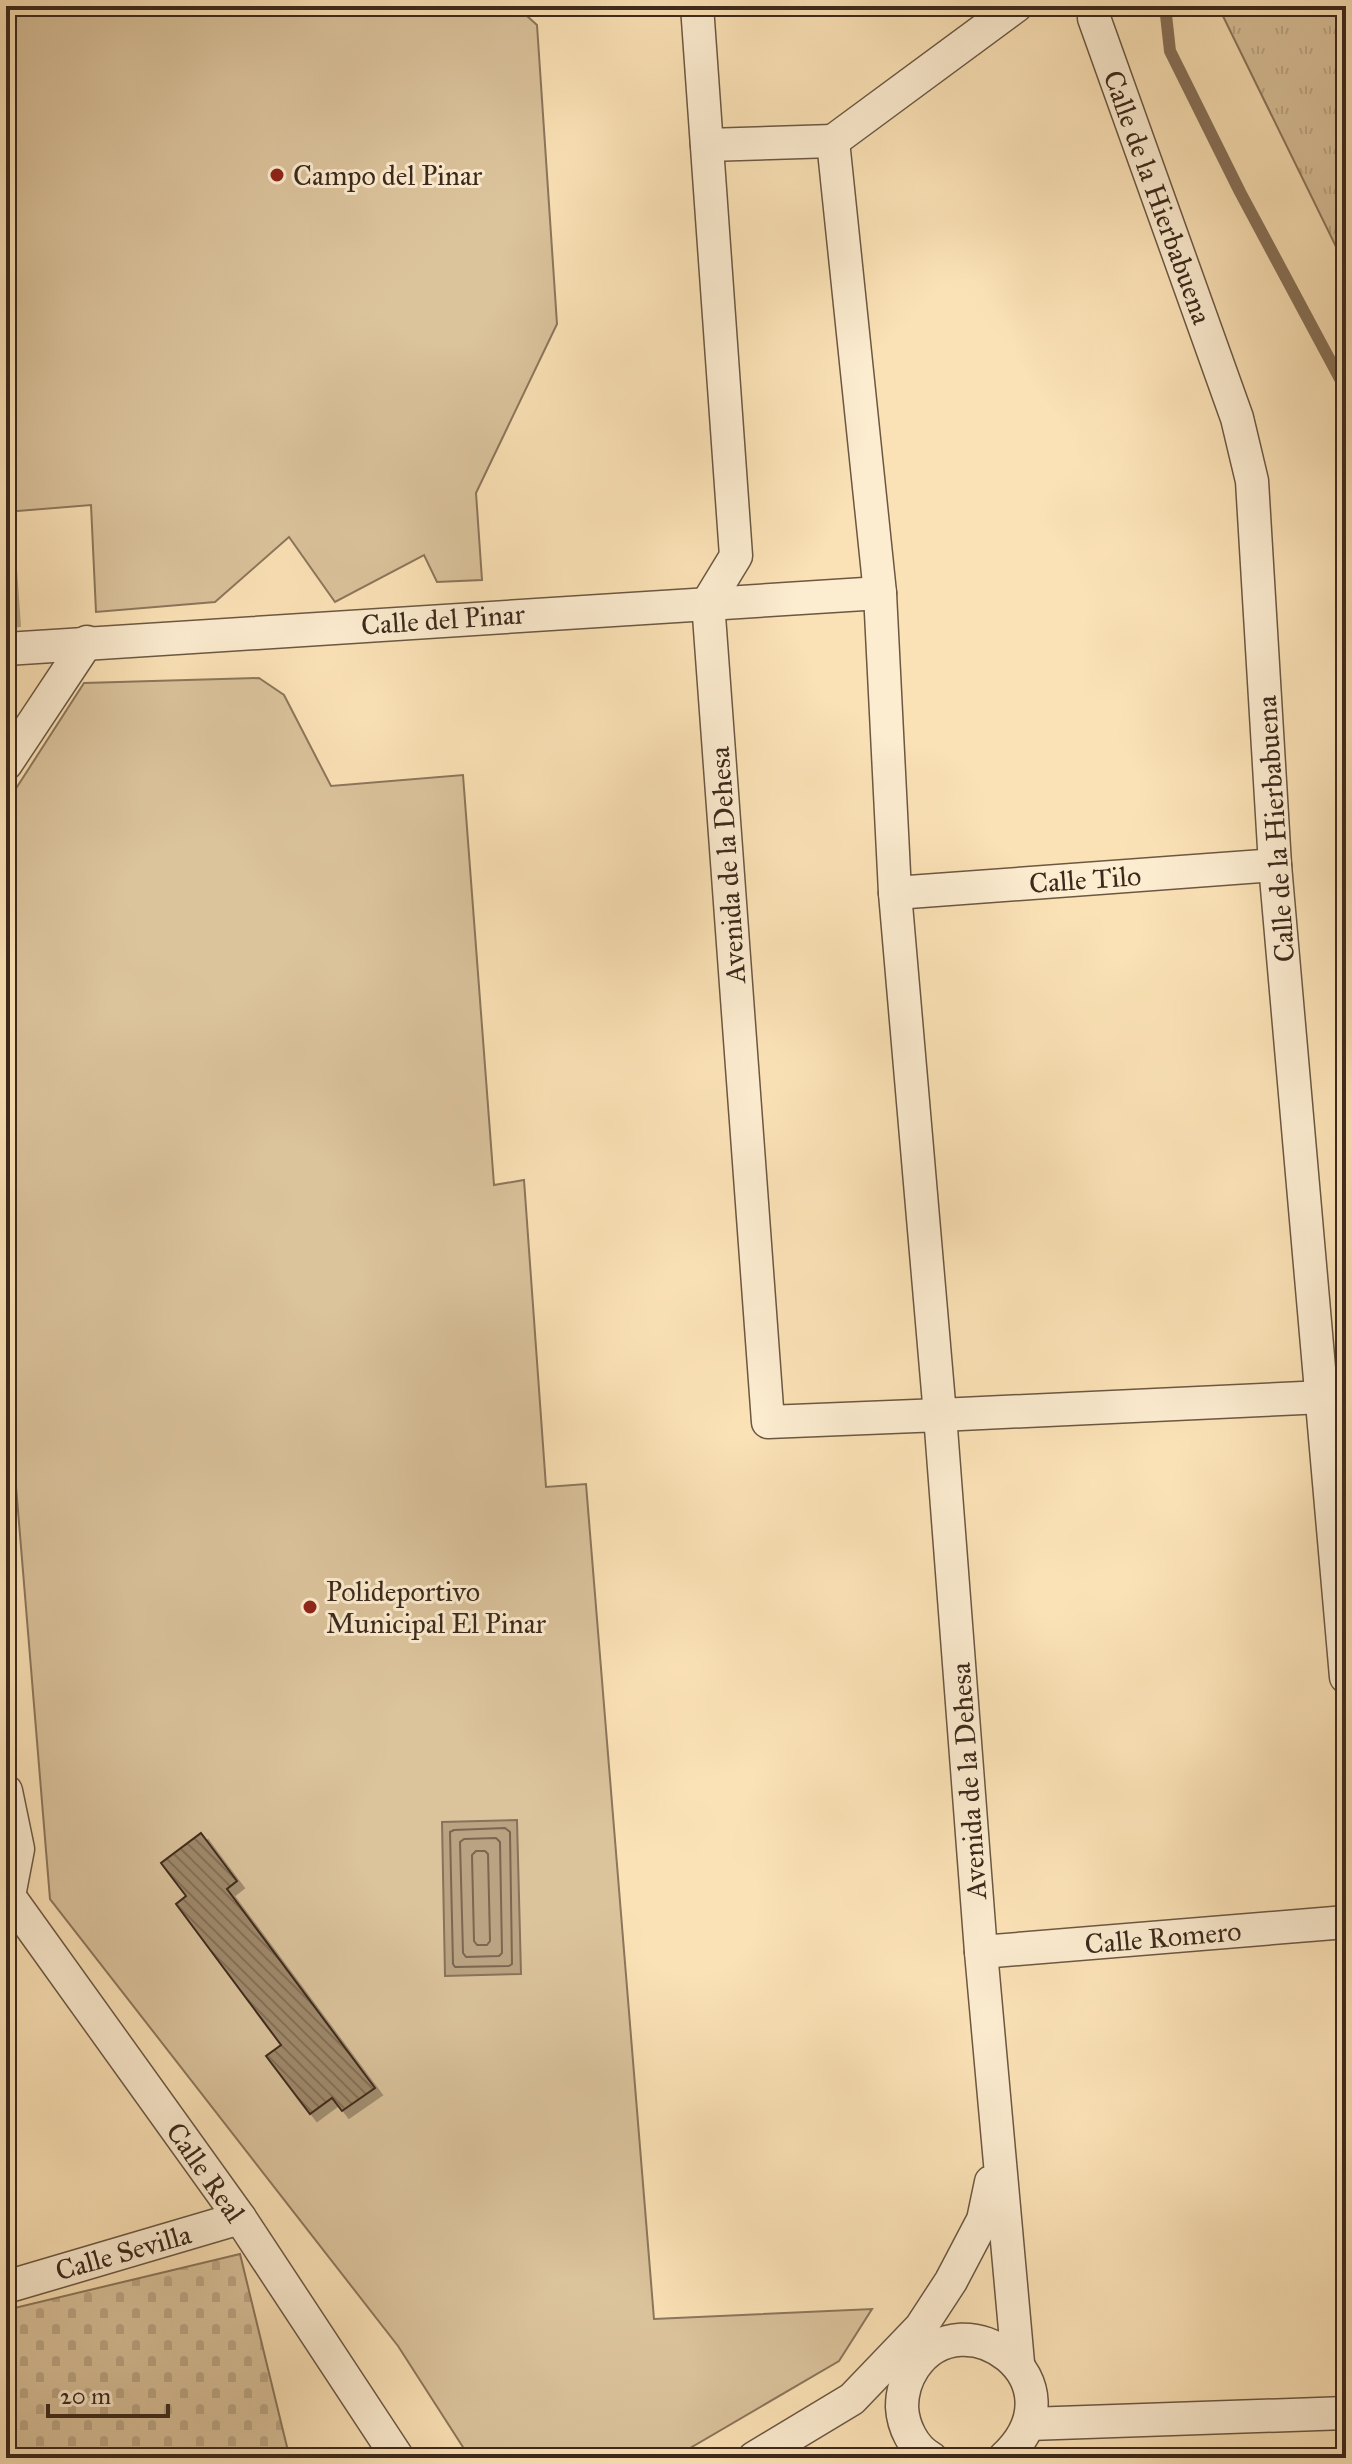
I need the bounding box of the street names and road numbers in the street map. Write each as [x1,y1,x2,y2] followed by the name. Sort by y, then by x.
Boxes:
[1095,66,1220,329] street label: Calle de la Hierbabuena
[360,596,527,643] street label: Calle del Pinar
[1249,694,1302,963] street label: Calle de la Hierbabuena
[702,745,753,985] street label: Avenida de la Dehesa
[1028,858,1142,901] street label: Calle Tilo
[943,1661,994,1901] street label: Avenida de la Dehesa
[1083,1913,1243,1962] street label: Calle Romero
[158,2115,253,2229] street label: Calle Real
[51,2216,195,2289] street label: Calle Sevilla

